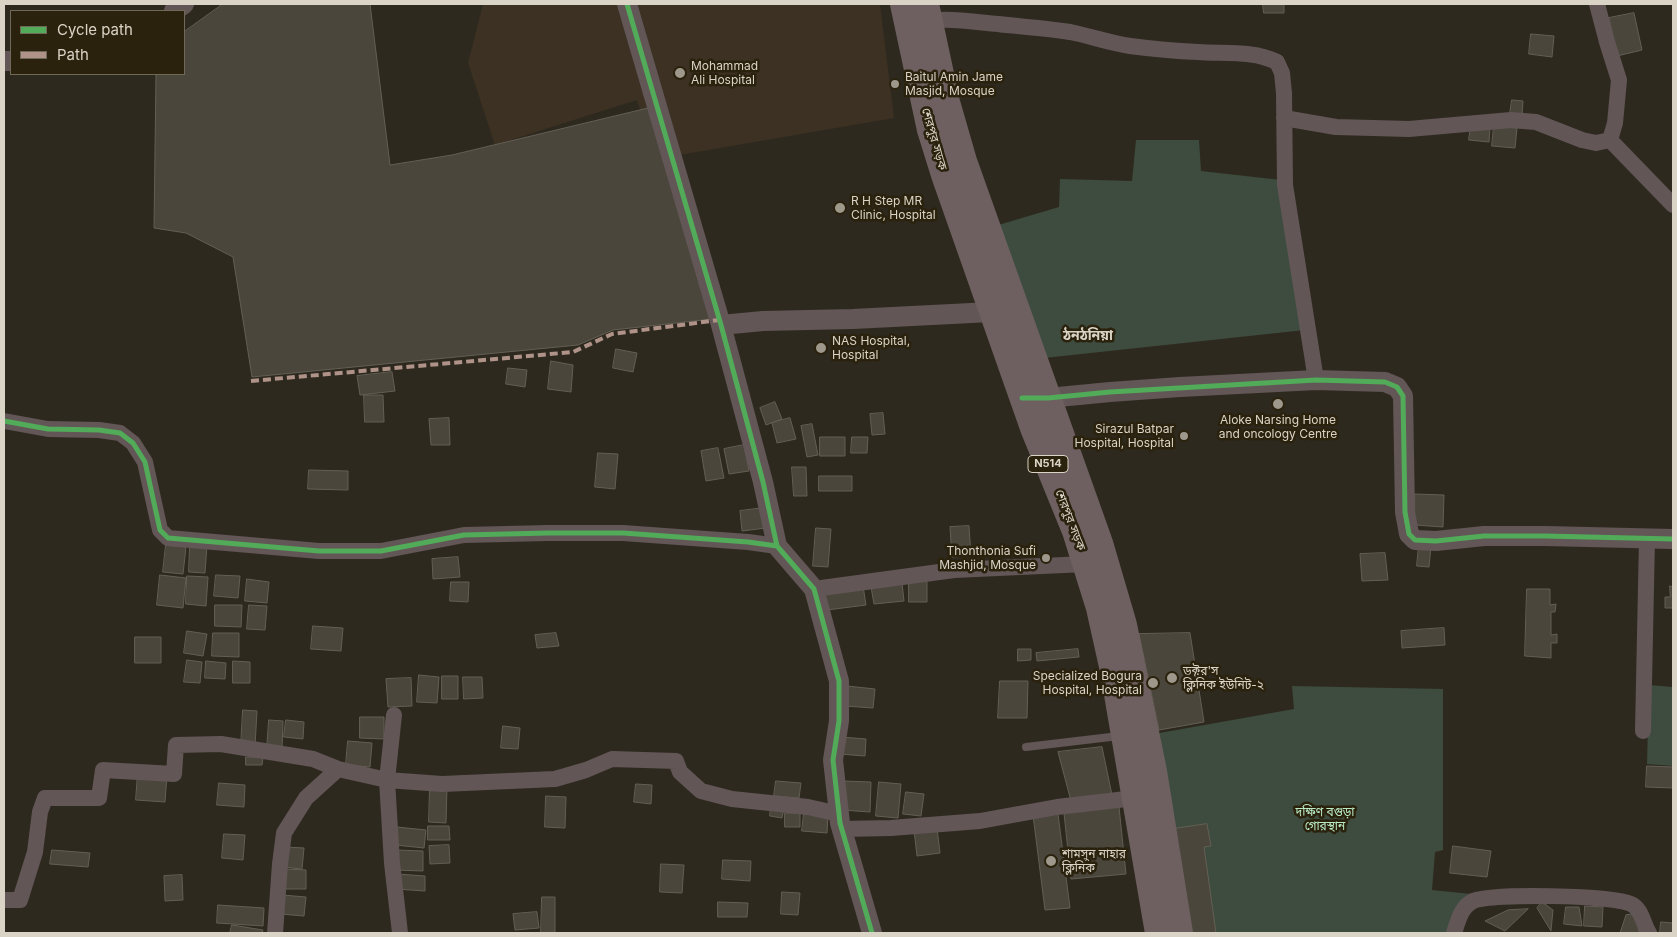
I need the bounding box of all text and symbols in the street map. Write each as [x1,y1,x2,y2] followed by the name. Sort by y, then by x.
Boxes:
[10,10,185,75] legend
[57,20,133,39] text: Cycle path
[57,45,89,64] text: Path
[691,59,758,87] place label: Mohammad Ali Hospital
[673,66,687,80] marker: Mohammad Ali Hospital
[905,70,1003,98] place label: Baitul Amin Jame Masjid, Mosque
[889,78,901,90] marker: Baitul Amin Jame Masjid, Mosque
[918,106,950,172] street label: শেরপুর সড়ক
[851,194,936,222] place label: R H Step MR Clinic, Hospital
[833,201,847,215] marker: R H Step MR Clinic, Hospital
[1063,328,1113,344] district label: ঠনঠনিয়া
[832,334,910,362] place label: NAS Hospital, Hospital
[814,341,828,355] marker: NAS Hospital, Hospital
[1271,397,1285,411] marker: Aloke Narsing Home and oncology Centre
[1219,413,1337,441] place label: Aloke Narsing Home and oncology Centre
[1075,422,1174,450] place label: Sirazul Batpar Hospital, Hospital
[1178,430,1190,442] marker: Sirazul Batpar Hospital, Hospital
[1028,456,1068,472] road number: N514
[1052,488,1088,552] street label: শেরপুর সড়ক
[939,544,1036,572] place label: Thonthonia Sufi Mashjid, Mosque
[1040,552,1052,564] marker: Thonthonia Sufi Mashjid, Mosque
[1183,664,1264,692] place label: ডক্টর'স ক্লিনিক ইউনিট-২
[1033,669,1142,697] place label: Specialized Bogura Hospital, Hospital
[1165,671,1179,685] marker: ডক্টর'স ক্লিনিক ইউনিট-২
[1146,676,1160,690] marker: Specialized Bogura Hospital, Hospital
[1296,805,1354,833] park label: দক্ষিণ বগুড়া গোরস্থান
[1062,847,1126,875] place label: শামসুন নাহার ক্লিনিক
[1044,854,1058,868] marker: শামসুন নাহার ক্লিনিক

